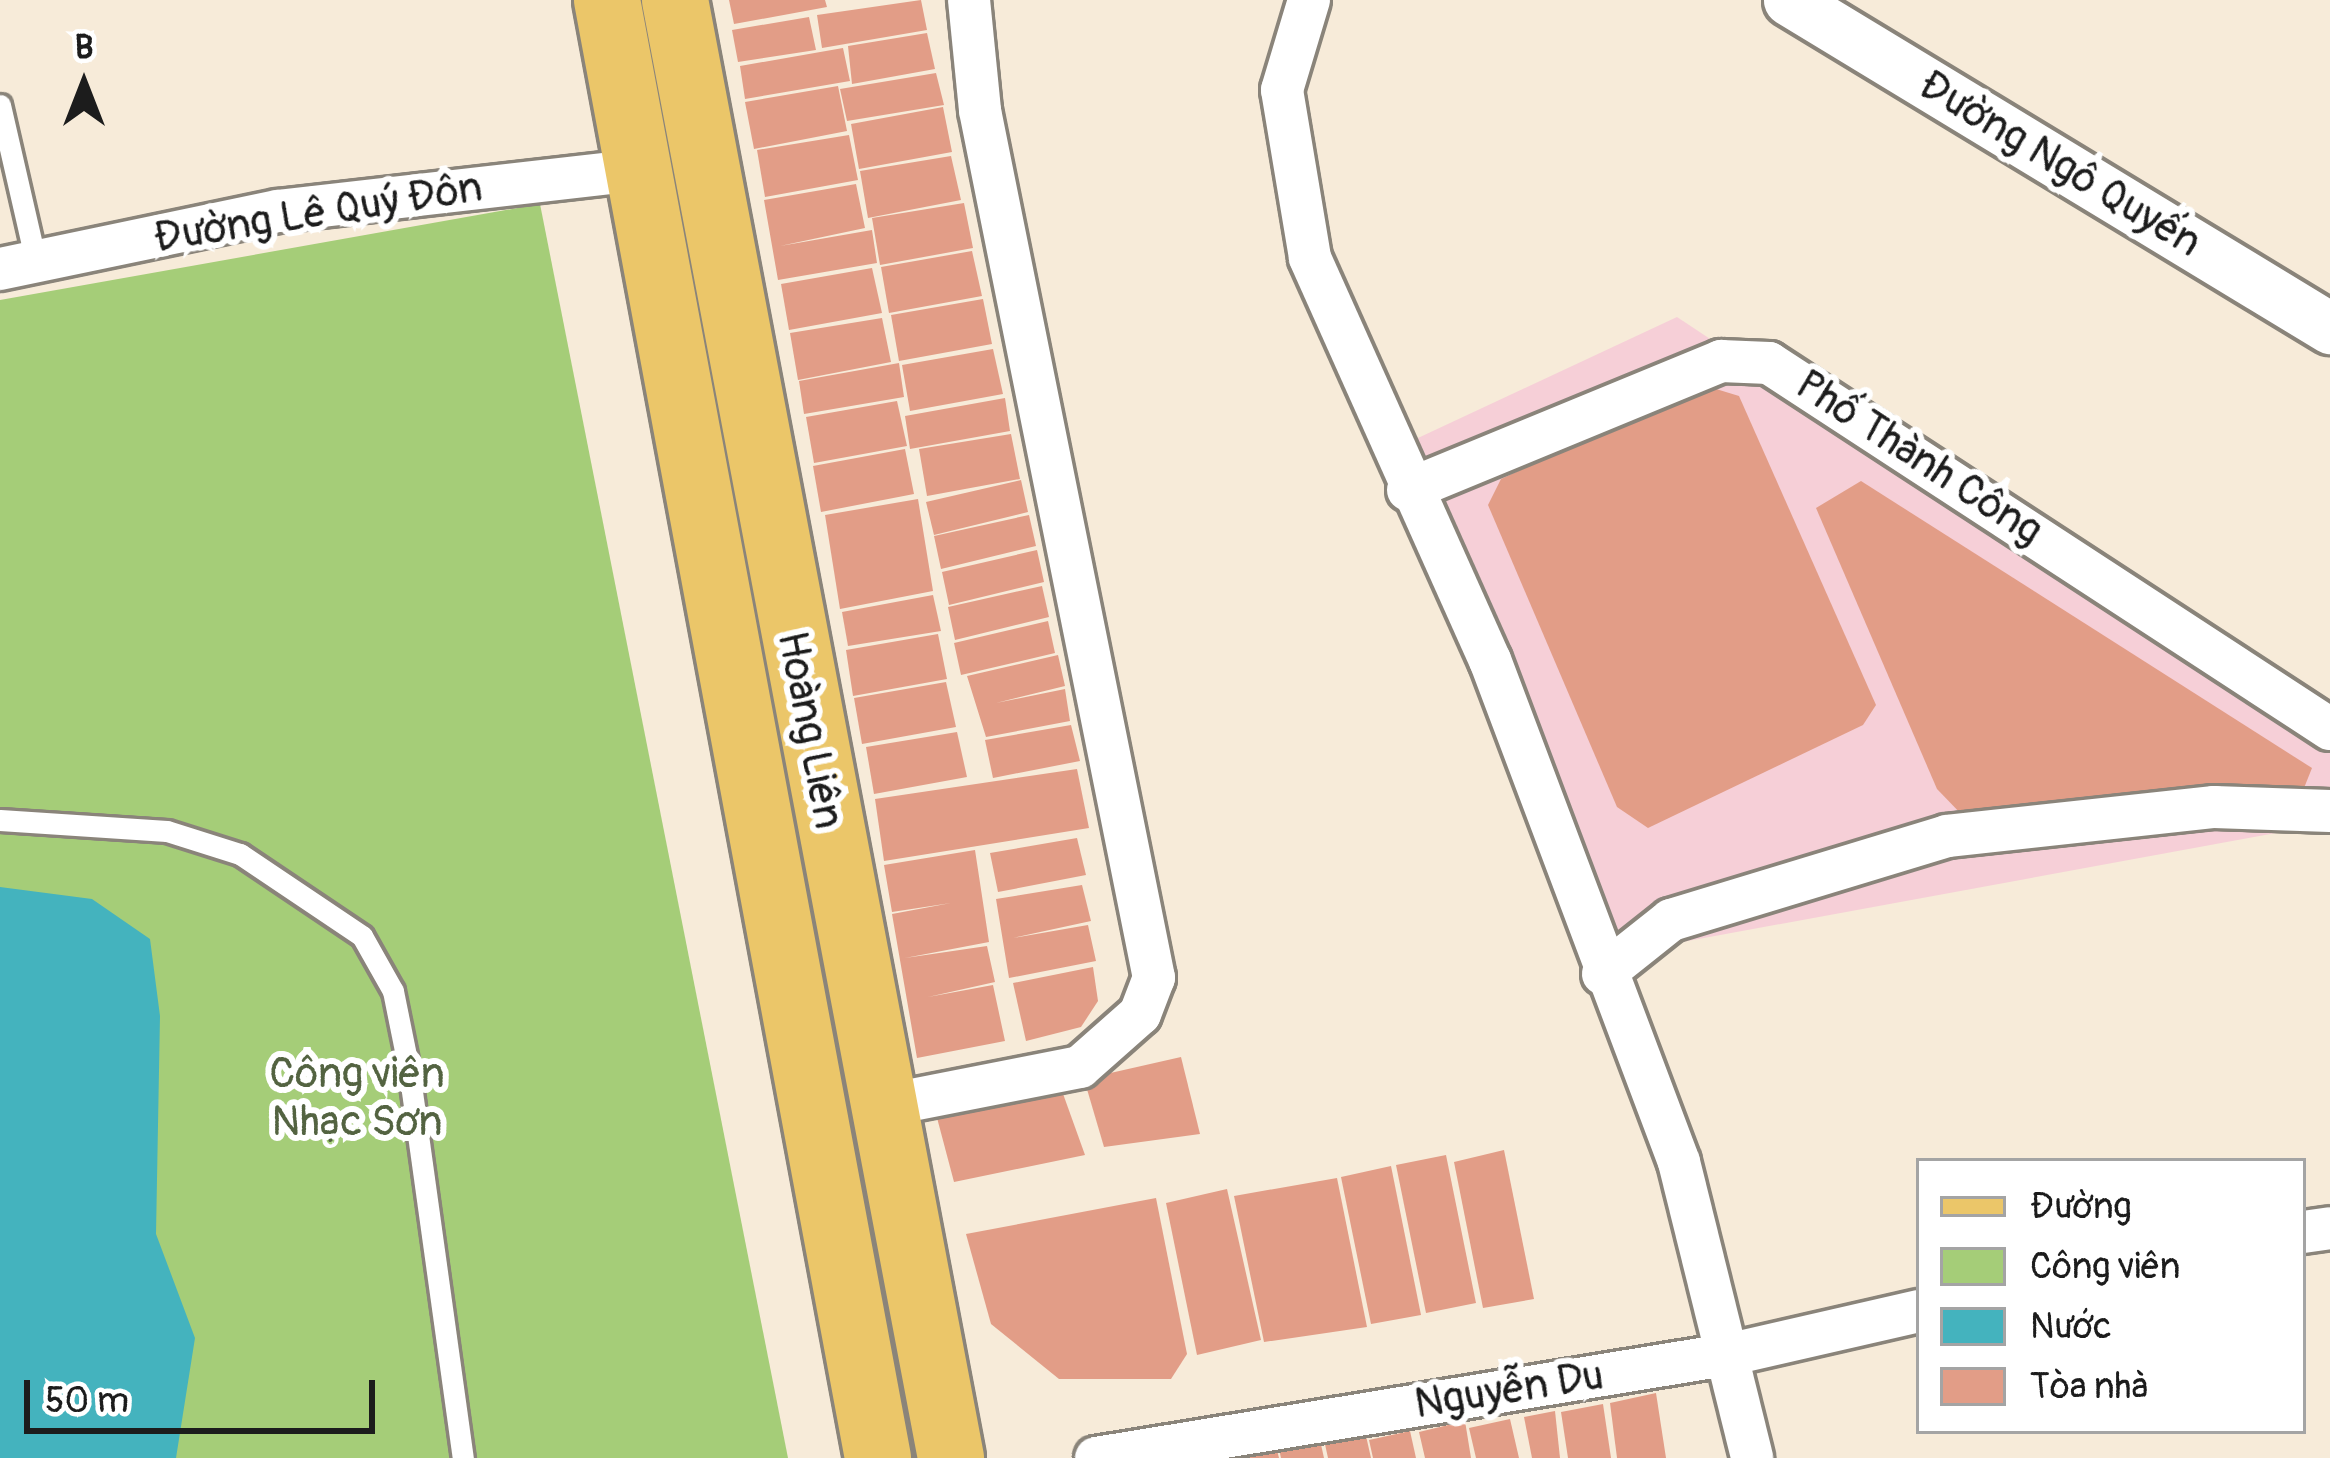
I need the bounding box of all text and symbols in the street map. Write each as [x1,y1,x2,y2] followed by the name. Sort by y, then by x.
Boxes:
[24,24,144,144] north arrow
[75,27,93,68] text: B
[1910,60,2210,268] street label: Đường Ngô Quyến
[150,162,486,264] street label: Đường Lê Quý Đôn
[1786,360,2052,556] street label: Phố Thành Công
[766,627,854,833] street label: Hoàng Liên
[269,1049,445,1148] park label: Công viên Nhạc Sơn
[1916,1158,2306,1434] legend
[2030,1184,2132,1229] text: Đường
[2030,1244,2180,1289] text: Công viên
[2030,1304,2112,1349] text: Nước
[1411,1350,1607,1430] street label: Nguyễn Du
[30,1356,381,1430] scale bar
[2030,1364,2148,1409] text: Tòa nhà
[45,1378,129,1423] text: 50 m

